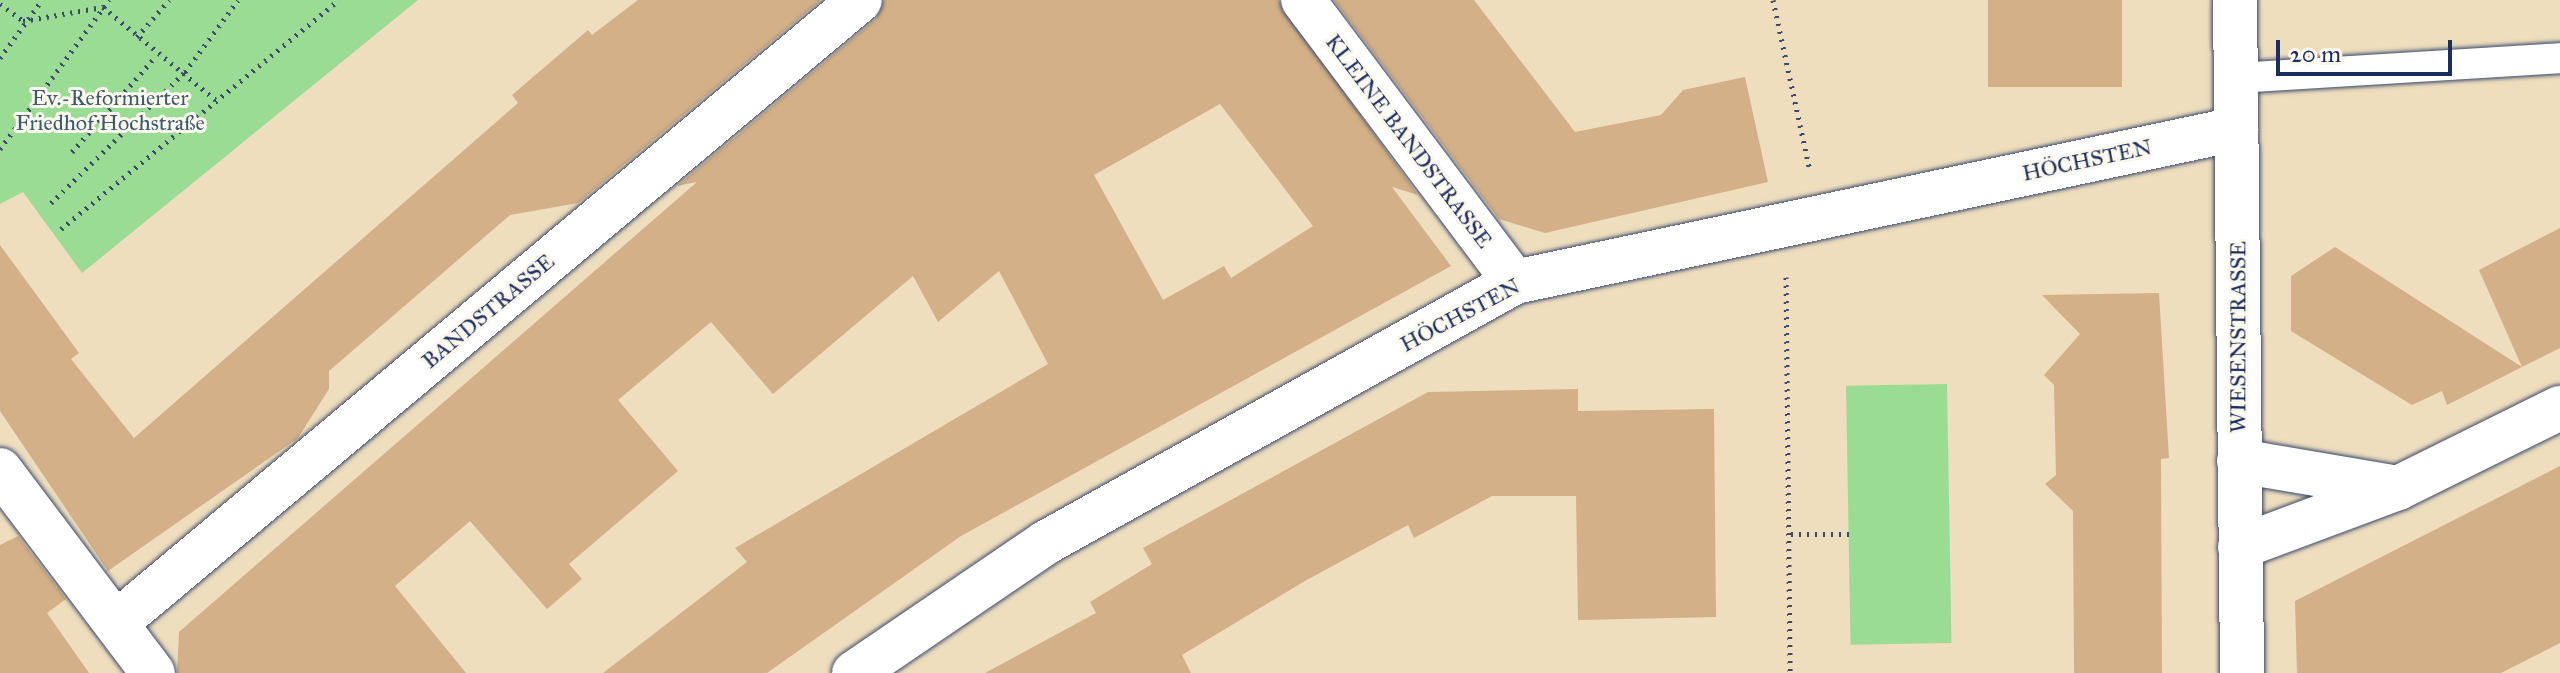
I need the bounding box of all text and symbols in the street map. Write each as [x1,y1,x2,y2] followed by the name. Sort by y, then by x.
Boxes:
[2280,24,2456,74] scale bar
[1320,29,1498,253] street label: KLEINE BANDSTRASSE
[2290,39,2341,69] text: 20 m
[15,84,205,136] park label: Ev.-Reformierter Friedhof Hochstraße
[2020,133,2154,187] street label: HÖCHSTEN
[2225,241,2251,433] street label: WIESENSTRASSE
[417,248,559,374] street label: BANDSTRASSE
[1396,272,1524,358] street label: HÖCHSTEN

